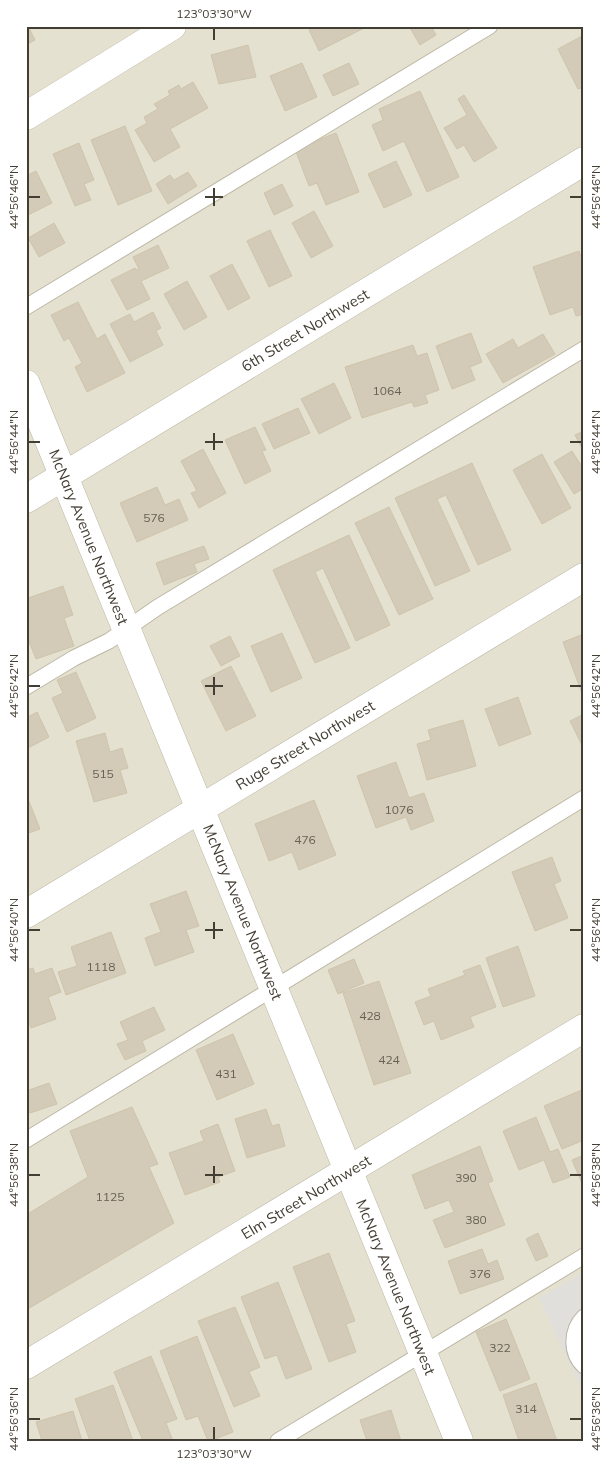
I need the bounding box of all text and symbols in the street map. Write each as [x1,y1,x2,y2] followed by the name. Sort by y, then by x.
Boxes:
[176,6,252,21] text: 123°03'30"W
[6,165,21,229] text: 44°56'46"N
[588,165,603,229] text: 44°56'46"N
[238,284,372,376] street label: 6th Street Northwest
[373,383,401,398] house number: 1064
[6,410,21,474] text: 44°56'44"N
[588,410,603,474] text: 44°56'44"N
[45,446,133,628] street label: McNary Avenue Northwest
[143,510,165,525] house number: 576
[6,654,21,718] text: 44°56'42"N
[588,654,603,718] text: 44°56'42"N
[232,696,378,794] street label: Ruge Street Northwest
[92,766,114,781] house number: 515
[385,802,413,817] house number: 1076
[199,821,287,1003] street label: McNary Avenue Northwest
[294,832,316,847] house number: 476
[6,898,21,962] text: 44°56'40"N
[588,898,603,962] text: 44°56'40"N
[87,959,115,974] house number: 1118
[359,1008,381,1023] house number: 428
[378,1052,400,1067] house number: 424
[215,1066,237,1081] house number: 431
[6,1143,21,1207] text: 44°56'38"N
[588,1143,603,1207] text: 44°56'38"N
[238,1151,374,1243] street label: Elm Street Northwest
[455,1170,477,1185] house number: 390
[96,1189,124,1204] house number: 1125
[352,1196,440,1378] street label: McNary Avenue Northwest
[465,1212,487,1227] house number: 380
[469,1266,491,1281] house number: 376
[489,1340,511,1355] house number: 322
[6,1387,21,1451] text: 44°56'36"N
[588,1387,603,1451] text: 44°56'36"N
[515,1401,537,1416] house number: 314
[176,1446,252,1461] text: 123°03'30"W

